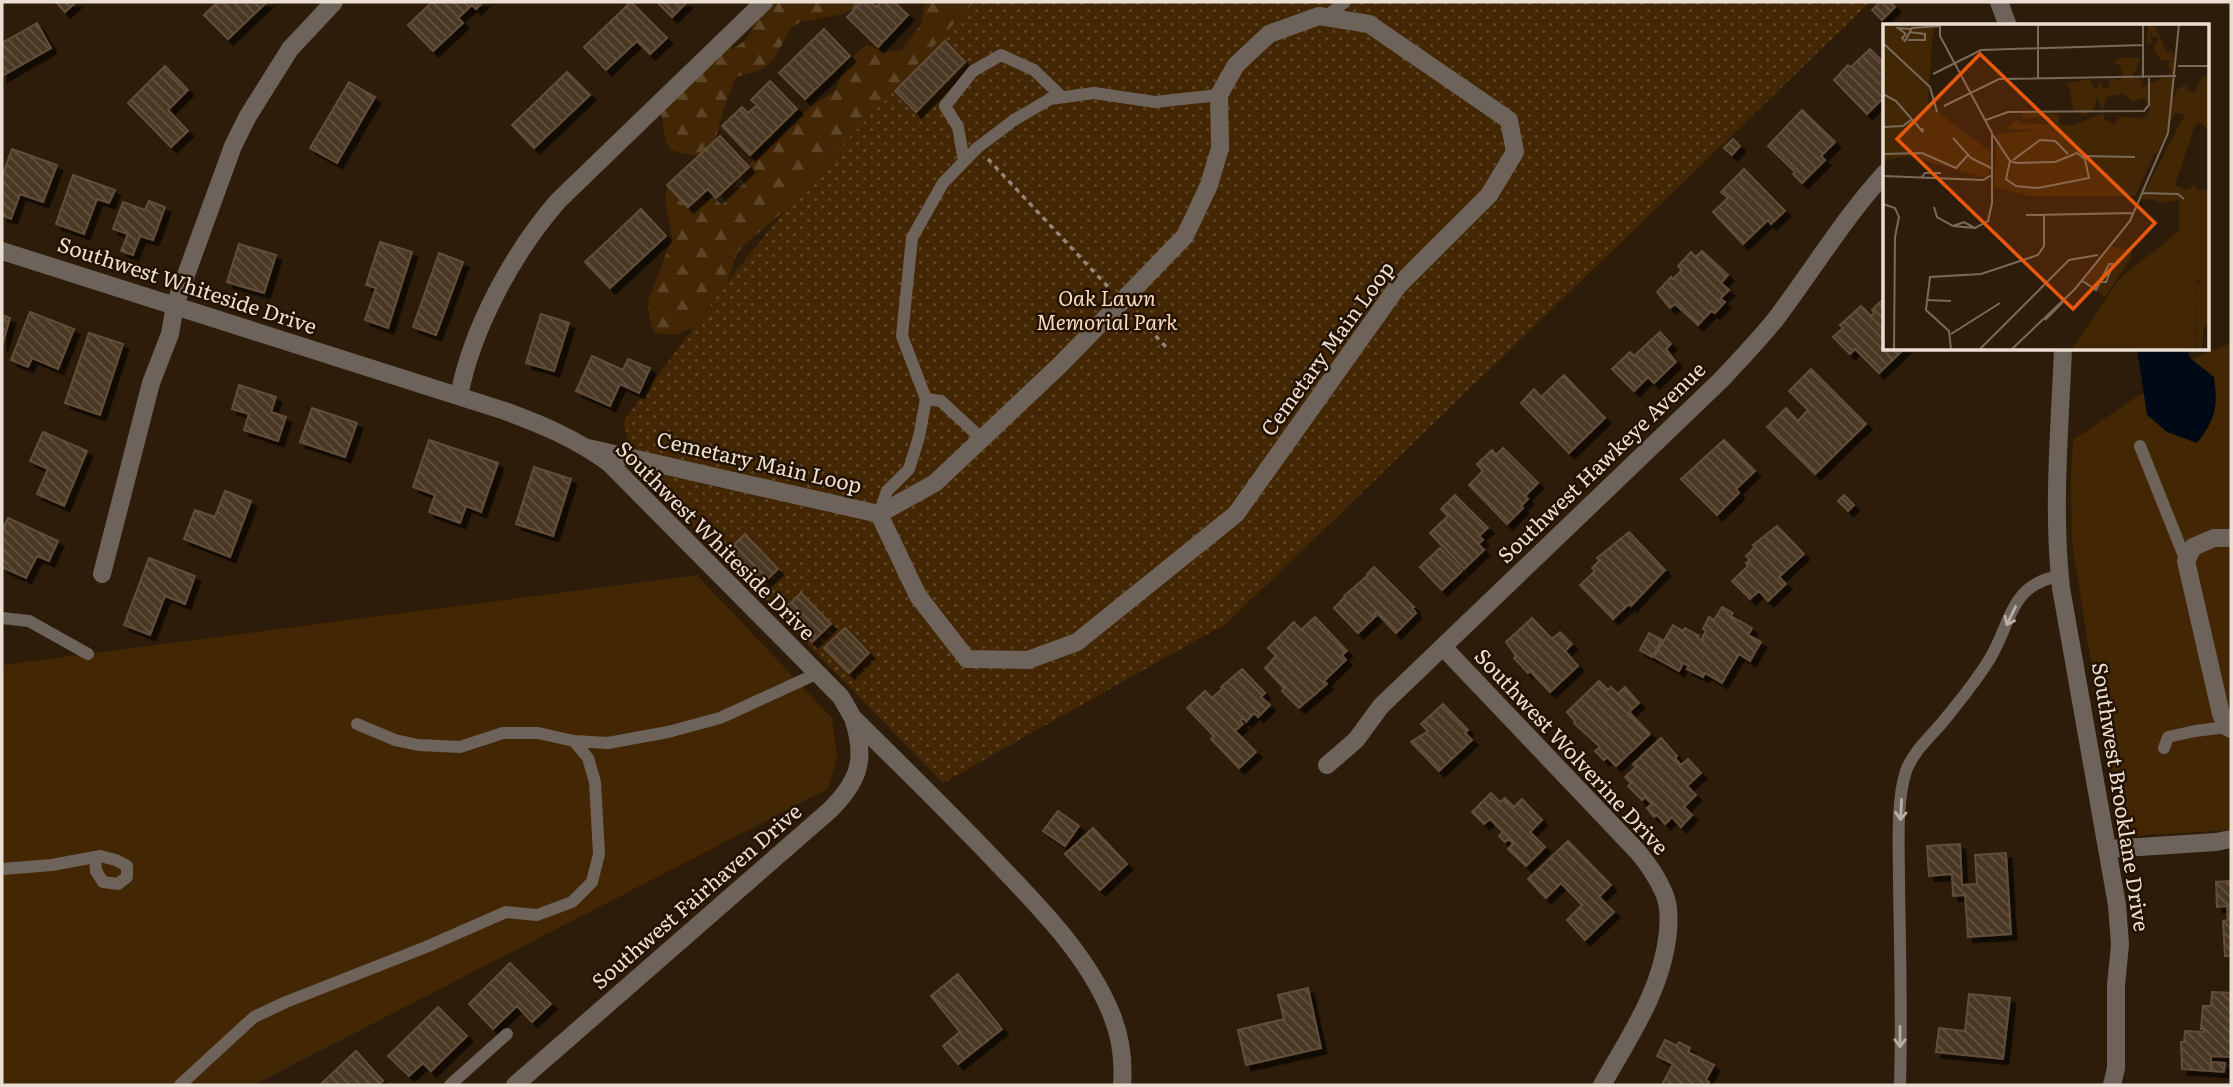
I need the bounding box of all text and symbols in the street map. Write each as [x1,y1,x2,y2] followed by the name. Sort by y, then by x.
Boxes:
[1883,24,2208,350] inset map
[54,227,321,340] street label: Southwest Whiteside Drive
[1252,254,1400,441] street label: Cemetary Main Loop
[1036,281,1178,336] park label: Oak Lawn Memorial Park
[1489,353,1711,569] street label: Southwest Hawkeye Avenue
[654,422,865,499] street label: Cemetary Main Loop
[610,432,824,646] street label: Southwest Whiteside Drive
[2003,605,2017,626] one-way arrow
[1469,640,1677,861] street label: Southwest Wolverine Drive
[2086,660,2159,934] street label: Southwest Brooklane Drive
[583,795,807,995] street label: Southwest Fairhaven Drive
[1894,798,1907,821] one-way arrow
[1894,1026,1907,1049] one-way arrow

